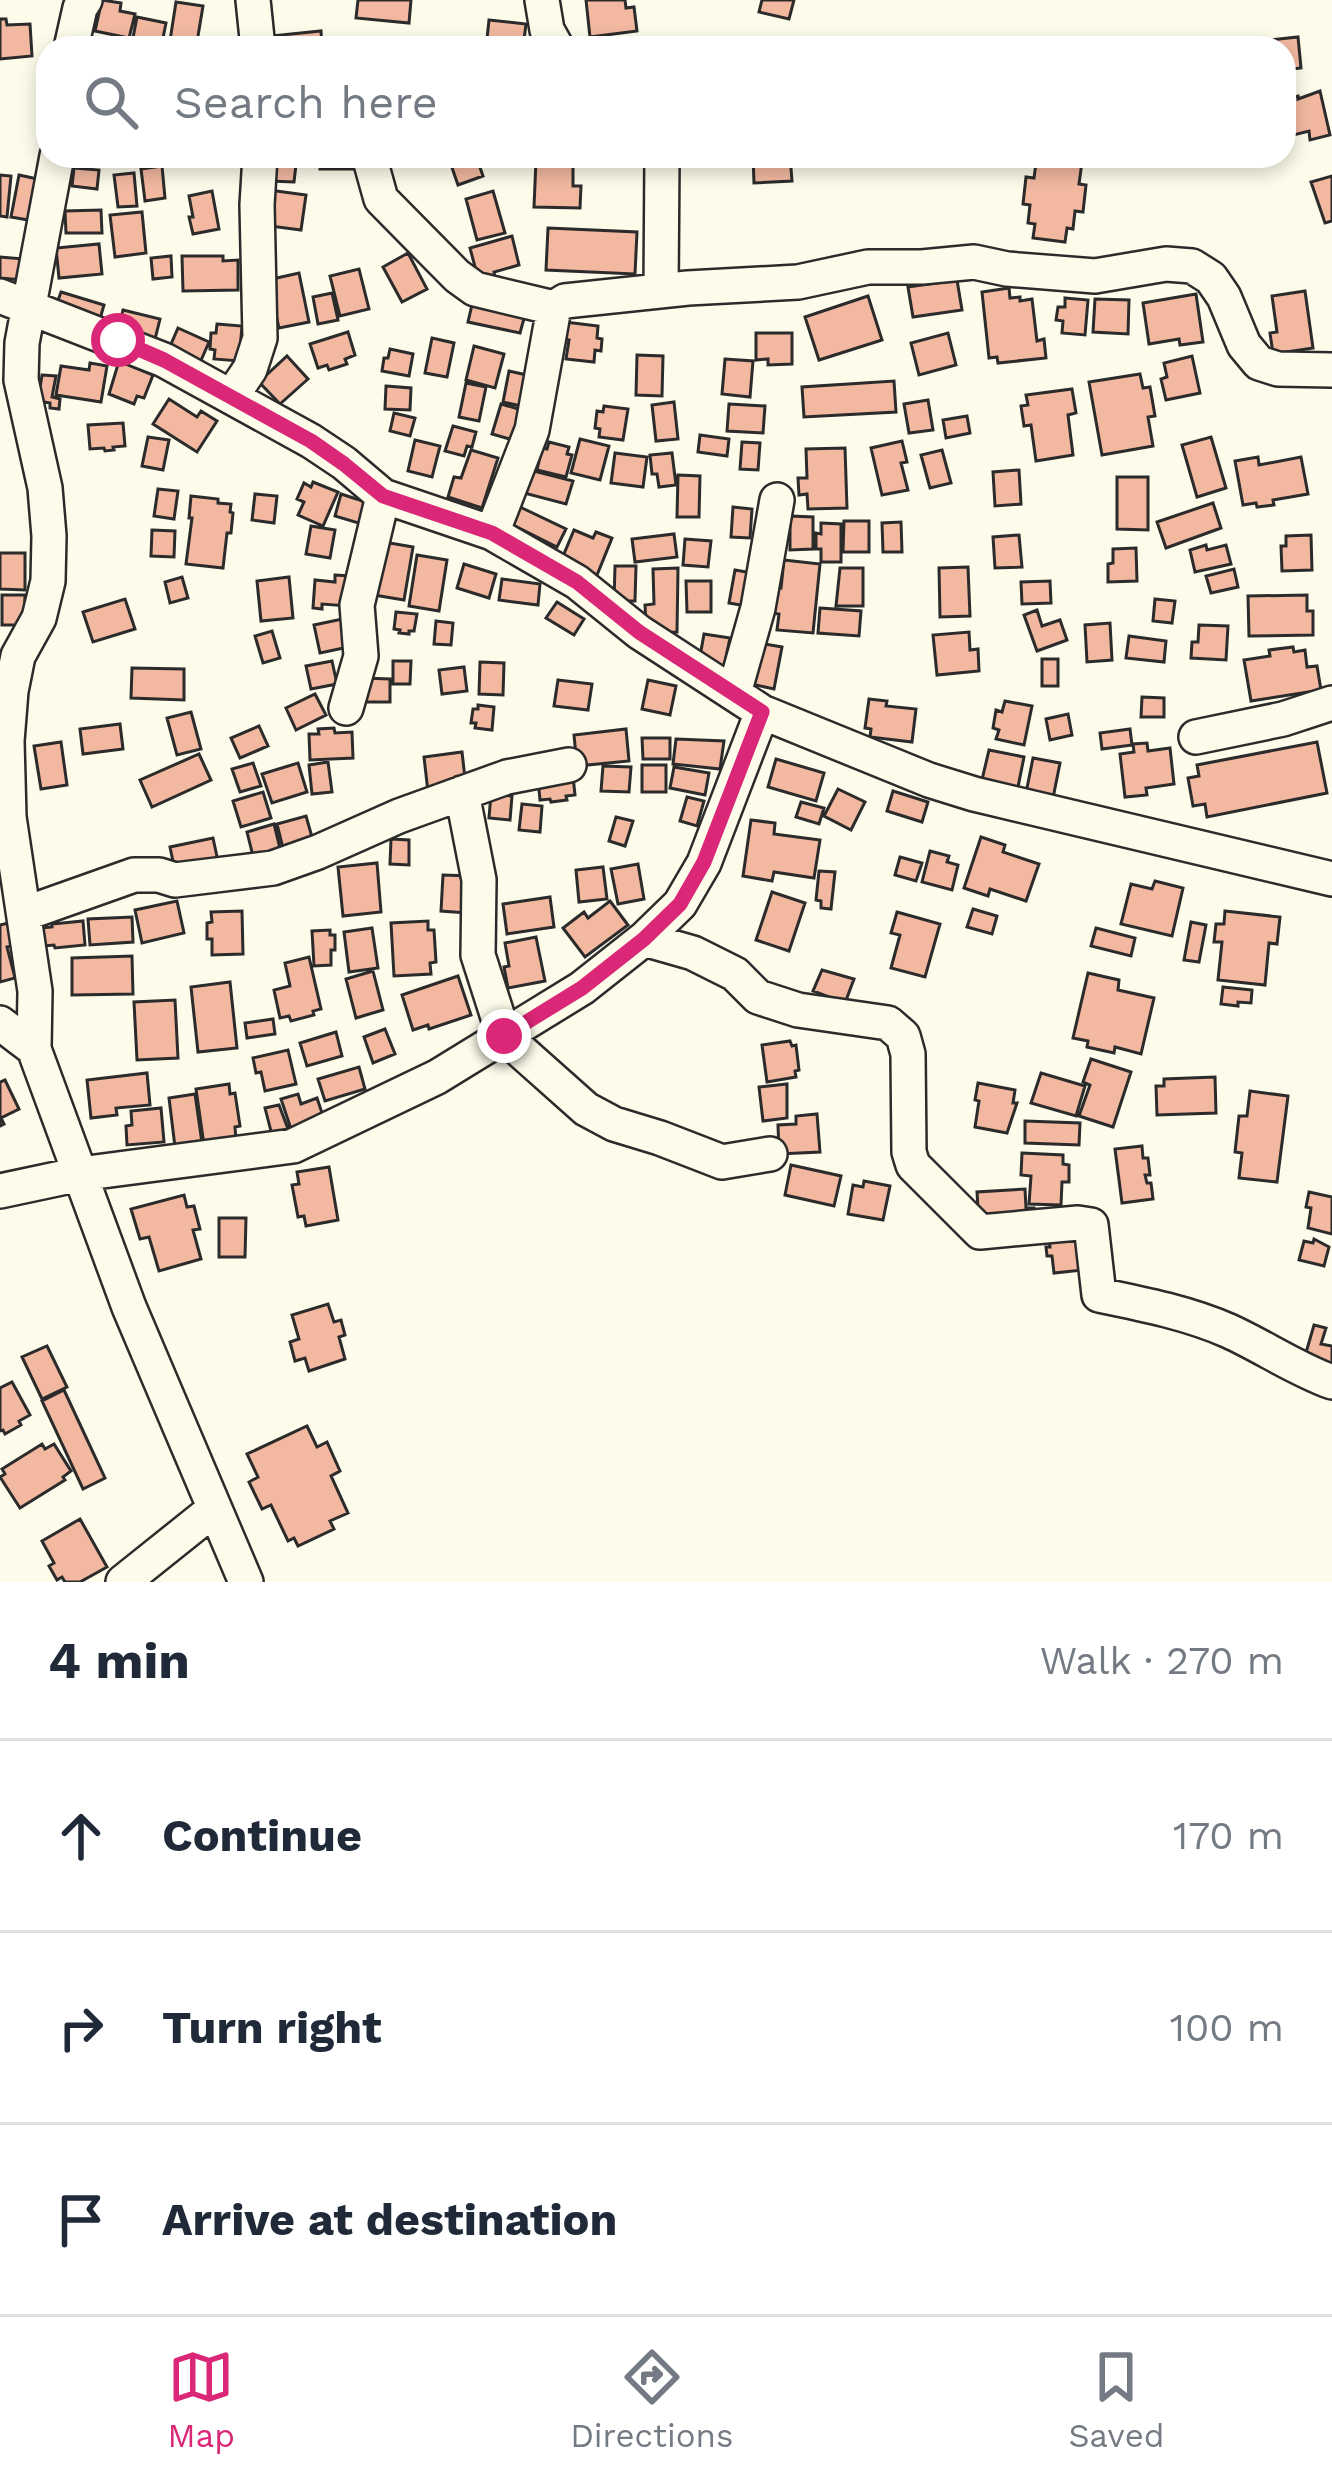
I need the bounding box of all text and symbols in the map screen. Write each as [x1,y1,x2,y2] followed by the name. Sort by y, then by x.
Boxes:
[36,36,1296,168] search box
[78,69,144,135] icon: search
[174,76,438,129] text: Search here
[91,313,145,367] route start
[477,1009,531,1063] route end
[48,1631,190,1690] text: 4 min
[1040,1638,1284,1683] text: Walk · 270 m
[48,1803,114,1869] icon: ahead
[162,1809,362,1862] text: Continue
[1173,1813,1284,1858] text: 170 m
[48,1995,114,2061] icon: right
[162,2001,382,2054] text: Turn right
[1170,2005,1284,2050] text: 100 m
[48,2187,114,2253] icon: arrive
[162,2193,617,2246] text: Arrive at destination
[168,2344,235,2455] tab: Map
[570,2344,733,2455] tab: Directions
[1069,2344,1164,2455] tab: Saved

